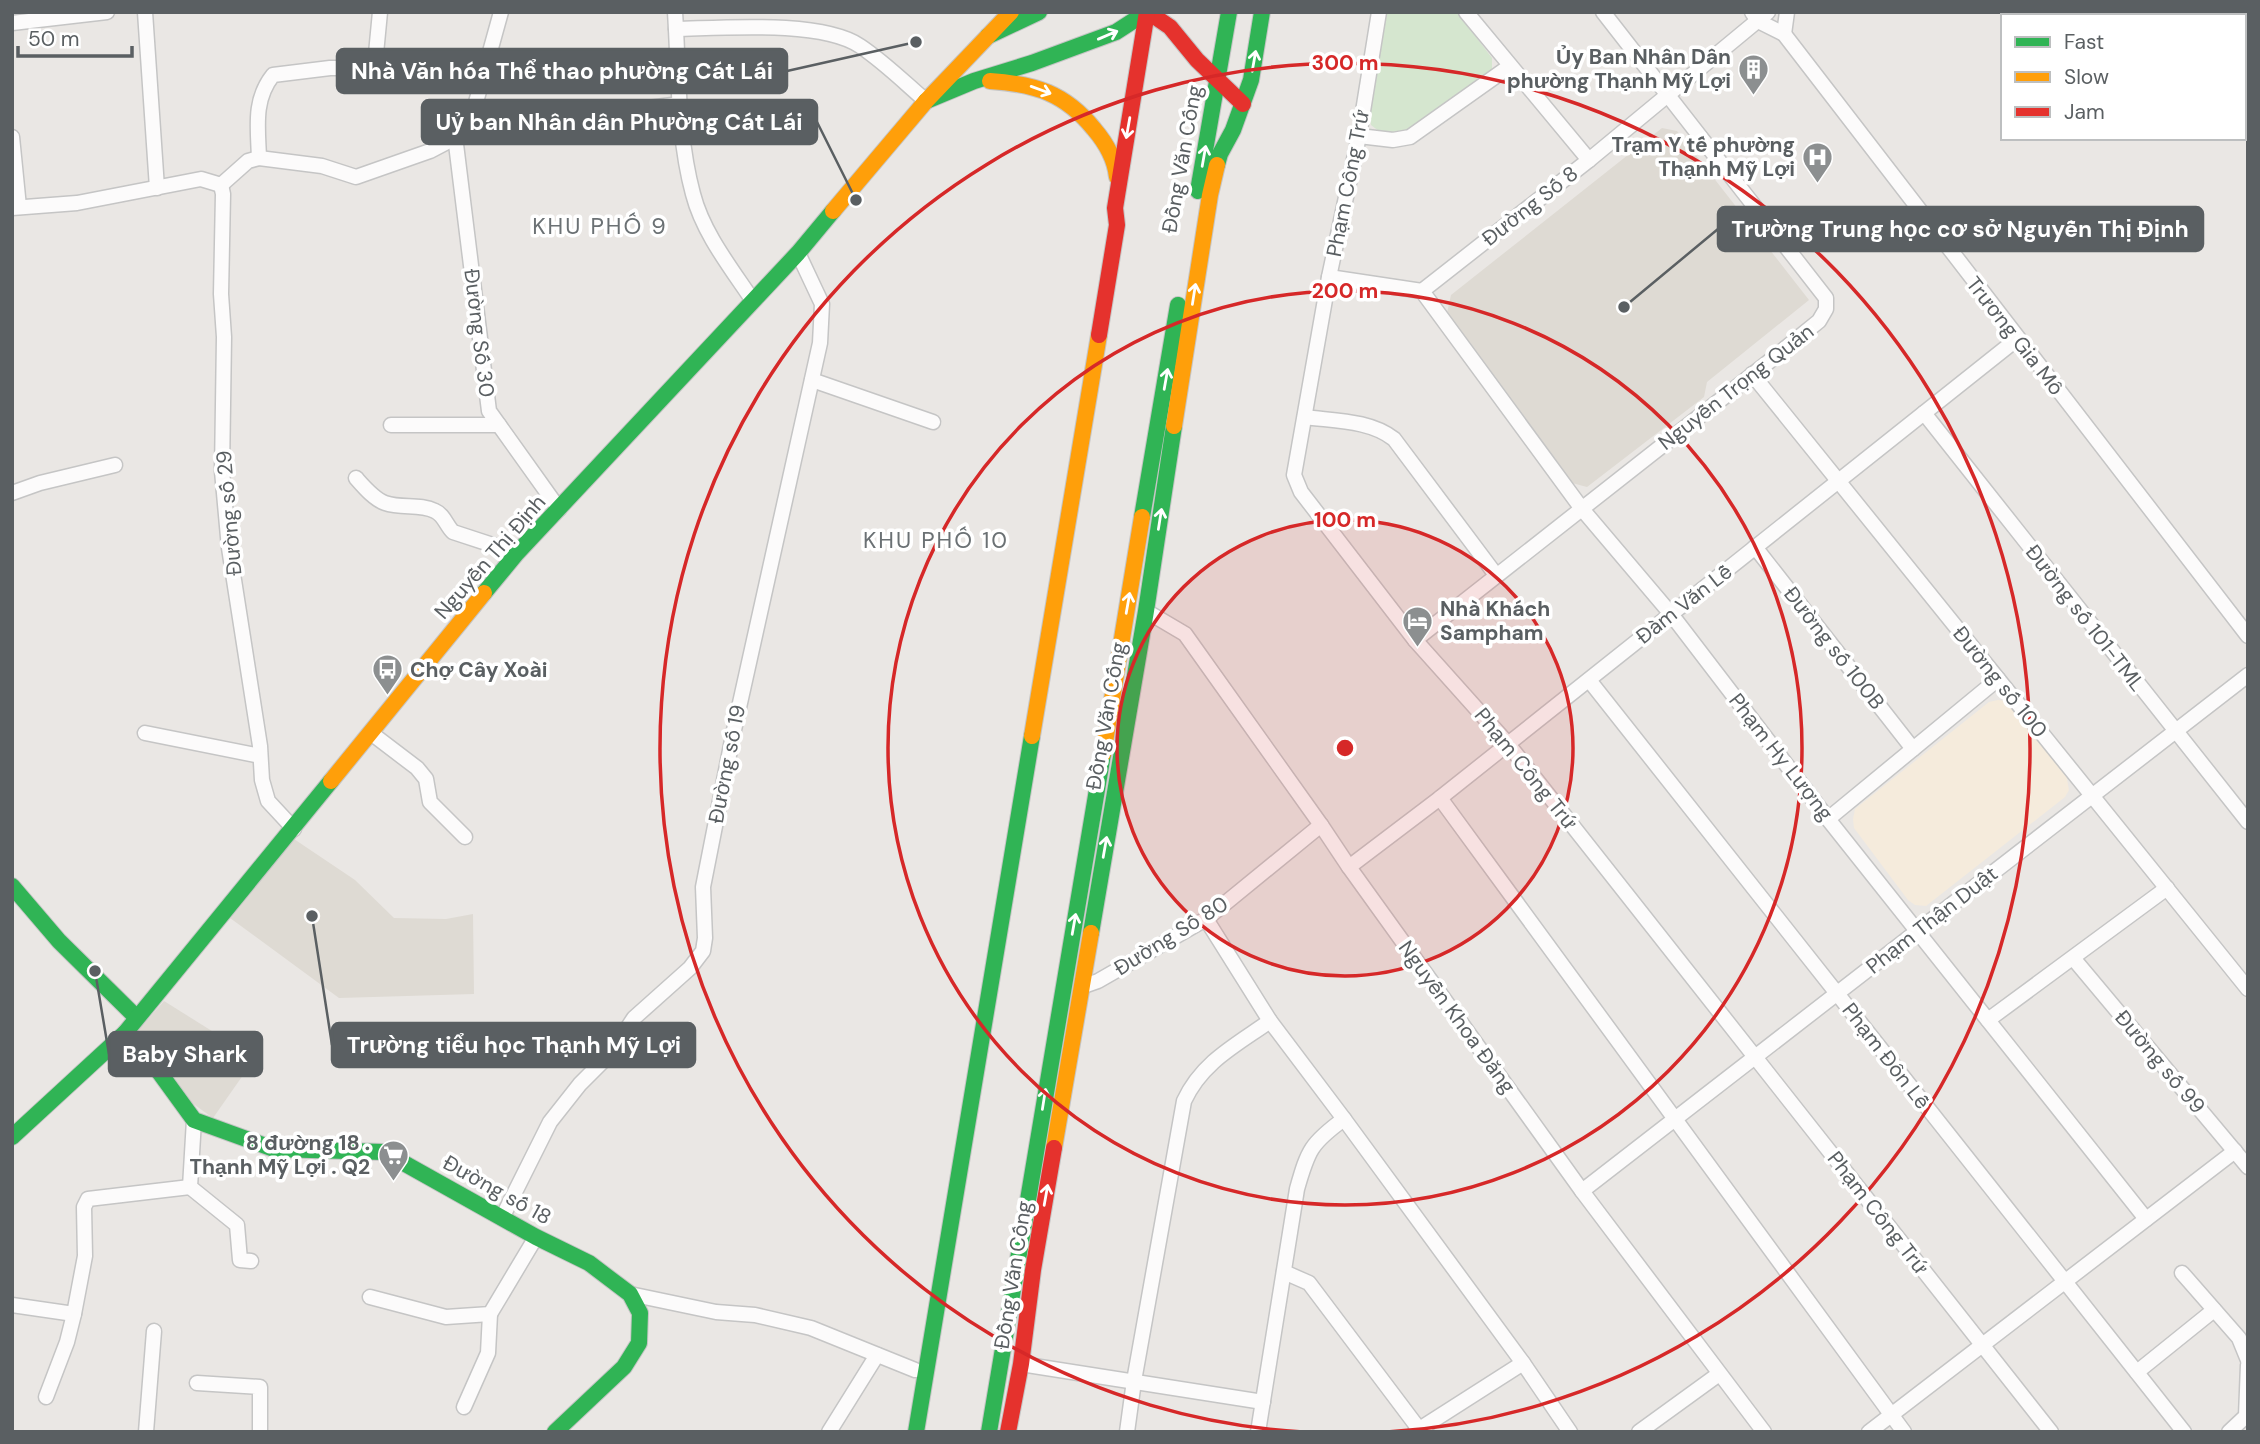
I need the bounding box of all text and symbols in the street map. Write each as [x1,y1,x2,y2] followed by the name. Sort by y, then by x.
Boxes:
[18,14,131,58] scale bar
[2001,14,2246,140] legend
[28,25,79,53] text: 50 m
[1096,27,1118,40] one-way arrow
[2064,28,2104,56] text: Fast
[1507,43,1731,95] place label: Ủy Ban Nhân Dân phường Thạnh Mỹ Lợi
[337,49,787,93] callout: Nhà Văn hóa Thể thao phường Cát Lái
[1312,49,1378,77] text: 300 m
[1248,50,1261,73] one-way arrow
[1737,52,1771,96] building icon: Ủy Ban Nhân Dân phường Thạnh Mỹ Lợi
[351,56,773,86] text: Nhà Văn hóa Thể thao phường Cát Lái
[2064,63,2109,91] text: Slow
[1155,82,1209,235] street label: Đồng Văn Cống
[1029,85,1051,97] one-way arrow
[2064,98,2105,126] text: Jam
[422,100,817,144] callout: Uỷ ban Nhân dân Phường Cát Lái
[435,107,803,137] text: Uỷ ban Nhân dân Phường Cát Lái
[1320,107,1376,259] street label: Phạm Công Trứ
[1121,116,1134,139] one-way arrow
[1611,131,1795,183] place label: Trạm Y tế phường Thạnh Mỹ Lợi
[1801,140,1835,184] hospital icon: Trạm Y tế phường Thạnh Mỹ Lợi
[1198,145,1211,168] one-way arrow
[1476,160,1584,252] street label: Đường Số 8
[1718,207,2203,251] callout: Trường Trung học cơ sở Nguyễn Thị Định
[532,211,668,241] district label: KHU PHỐ 9
[1731,214,2189,244] text: Trường Trung học cơ sở Nguyễn Thị Định
[457,267,501,399] street label: Đường Số 30
[1960,271,2070,401] street label: Trương Gia Mô
[1312,277,1378,305] text: 200 m
[1188,283,1201,306] one-way arrow
[1653,317,1819,457] street label: Nguyễn Trọng Quản
[1160,368,1173,391] one-way arrow
[210,449,248,577] street label: Đường số 29
[428,489,552,625] street label: Nguyễn Thị Định
[1314,506,1376,534] text: 100 m
[1154,508,1167,531] one-way arrow
[863,525,1009,555] district label: KHU PHỐ 10
[2019,539,2151,697] street label: Đường số 101-TML
[1630,557,1738,650] street label: Đàm Văn Lễ
[1777,581,1891,715] street label: Đường số 100B
[1122,592,1135,615] one-way arrow
[1440,595,1550,647] place label: Nhà Khách Sampham
[1400,604,1434,648] hotel icon: Nhà Khách Sampham
[1946,620,2054,744] street label: Đường số 100
[1079,639,1133,792] street label: Đồng Văn Cống
[370,653,404,697] bus stop icon: Chợ Cây Xoài
[410,656,548,684] place label: Chợ Cây Xoài
[1722,688,1840,827] street label: Phạm Hy Lượng
[702,702,752,826] street label: Đường số 19
[1468,702,1584,836] street label: Phạm Công Trứ
[1333,736,1357,760] centre of rings
[1099,836,1112,859] one-way arrow
[1860,860,2004,980] street label: Phạm Thận Duật
[1109,890,1233,982] street label: Đường Số 80
[1068,913,1081,936] one-way arrow
[1392,935,1522,1099] street label: Nguyễn Khoa Đăng
[1836,997,1936,1115] street label: Phạm Đôn Lễ
[2108,1004,2212,1120] street label: Đường số 99
[332,1023,695,1067] callout: Trường tiểu học Thạnh Mỹ Lợi
[347,1030,681,1060] text: Trường tiểu học Thạnh Mỹ Lợi
[109,1032,262,1076] callout: Baby Shark
[122,1039,248,1069] text: Baby Shark
[1038,1088,1051,1111] one-way arrow
[190,1129,370,1181] place label: 8 đường 18 . Thạnh Mỹ Lợi . Q2
[376,1138,410,1182] supermarket icon: 8 đường 18 . Thạnh Mỹ Lợi . Q2
[1821,1145,1935,1281] street label: Phạm Công Trứ
[438,1149,556,1231] street label: Đường số 18
[1040,1184,1053,1207] one-way arrow
[987,1198,1039,1351] street label: Đồng Văn Cống

